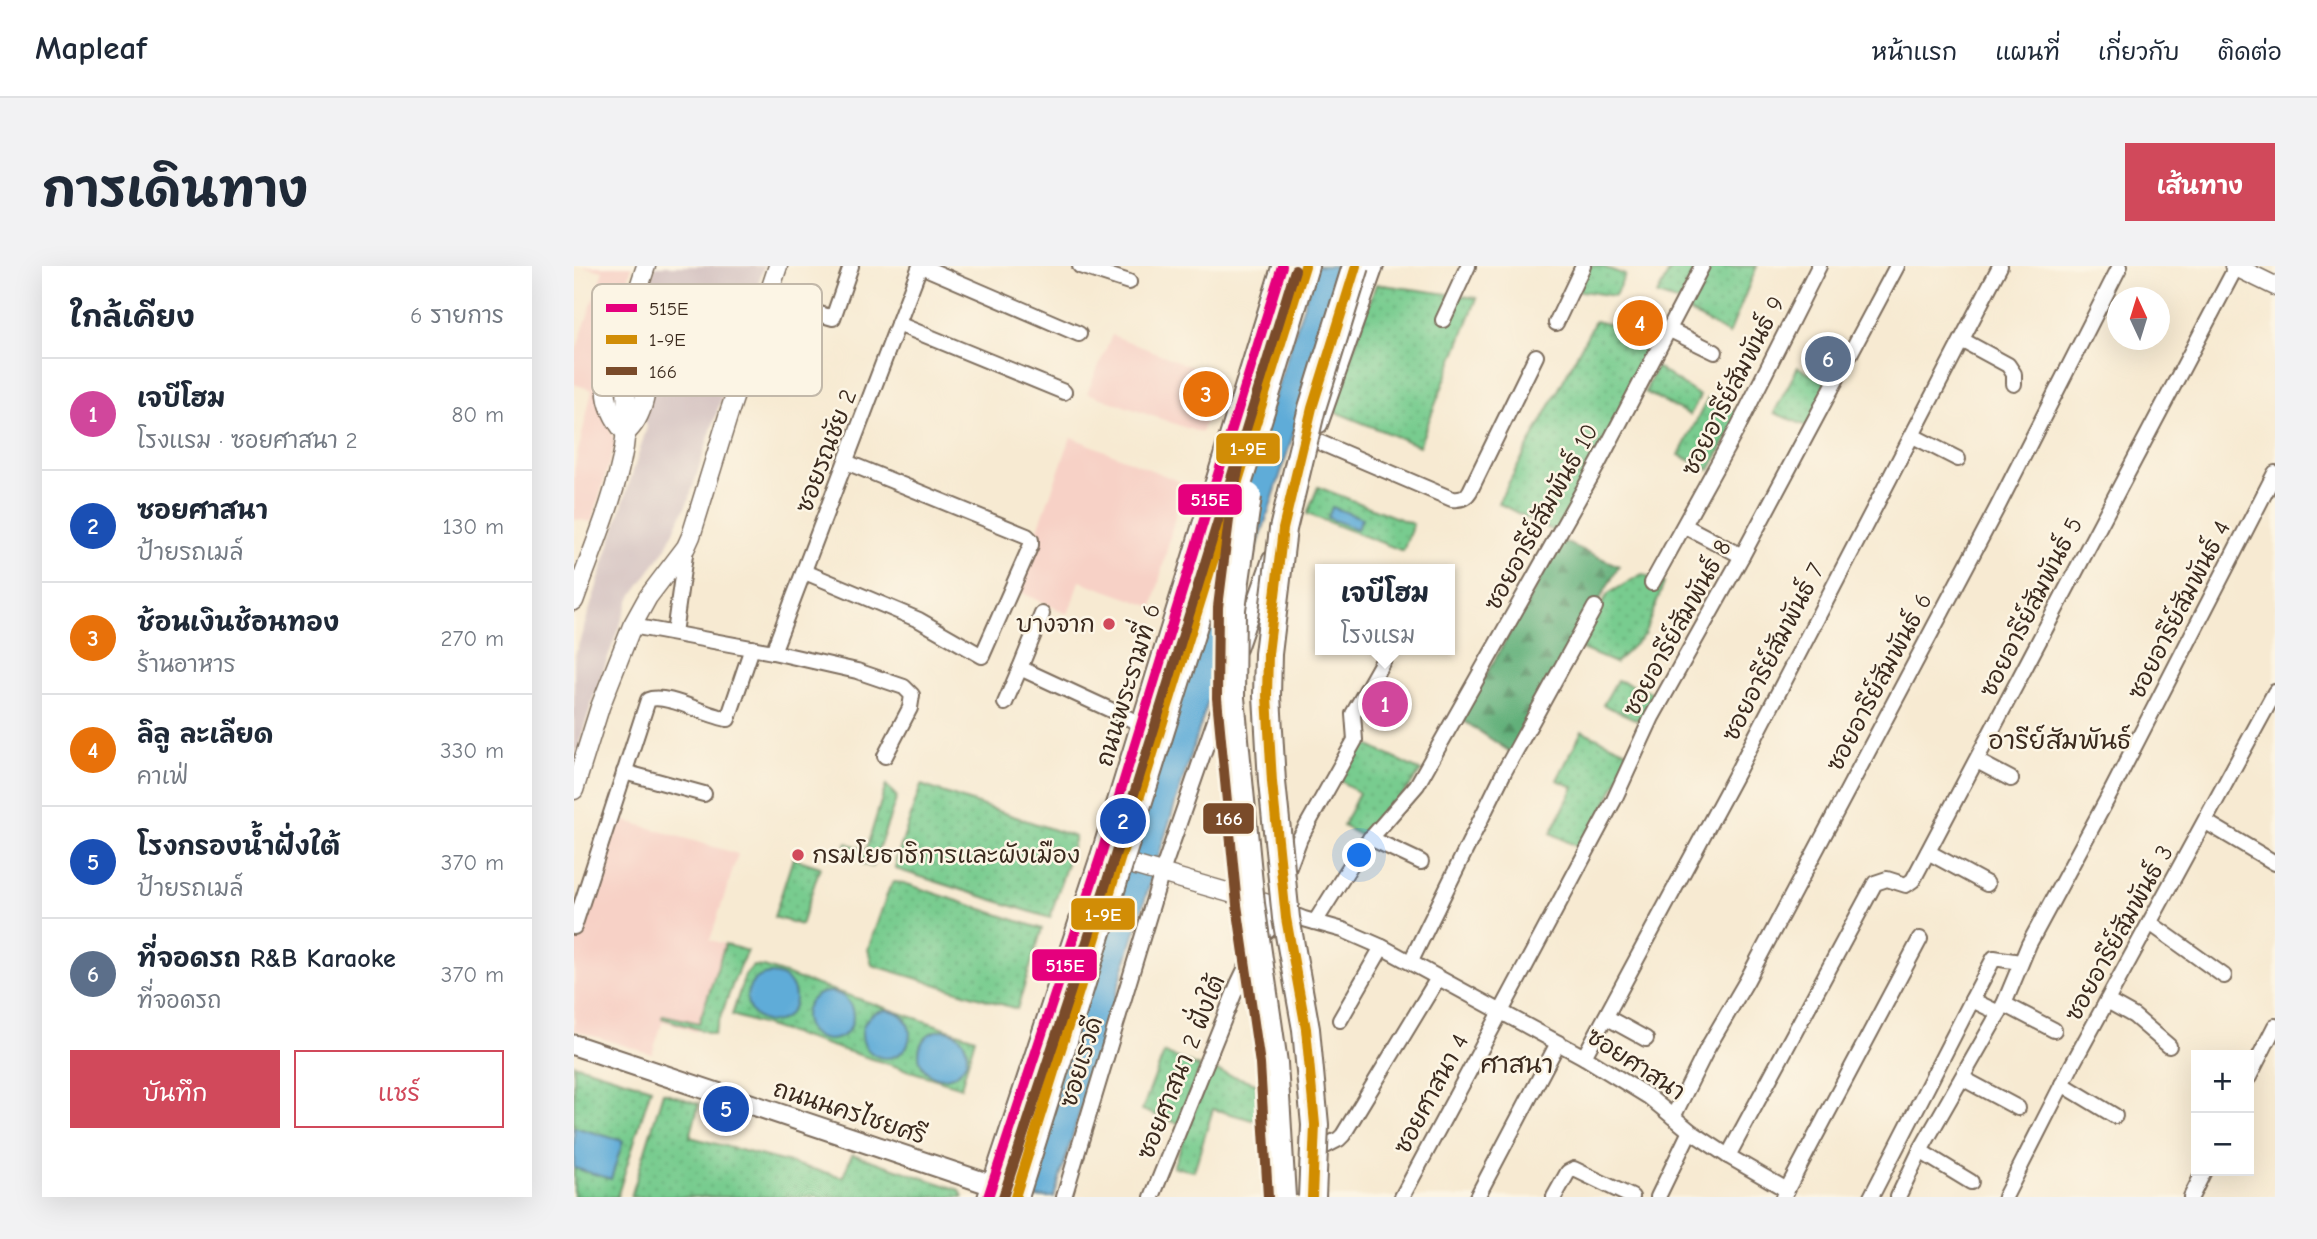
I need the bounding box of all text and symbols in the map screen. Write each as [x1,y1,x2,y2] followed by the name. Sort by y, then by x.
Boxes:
[35,29,147,67] text: Mapleaf
[1872,38,1957,66] text: หน้าแรก
[1995,38,2060,66] text: แผนที่
[2098,38,2180,66] text: เกี่ยวกับ
[2218,38,2282,66] text: ติดต่อ
[2125,143,2275,221] button: เส้นทาง
[42,162,308,218] text: การเดินทาง
[592,284,822,396] legend
[2107,287,2170,350] north arrow
[1674,291,1790,480] street label: ซอยอารีย์สัมพันธ์ 9
[1617,297,1663,349] pin: 4
[649,298,689,320] text: 515E
[70,300,195,335] text: ใกล้เคียง
[410,302,504,329] text: 6 รายการ
[649,329,686,351] text: 1-9E
[1805,333,1851,385] pin: 6
[649,361,677,383] text: 166
[1183,368,1229,420] pin: 3
[137,384,225,414] text: เจบีโฮม
[790,385,862,517] street label: ซอยรณชัย 2
[88,401,98,428] text: 1
[451,401,504,428] text: 80 m
[1476,418,1604,615] street label: ซอยอารีย์สัมพันธ์ 10
[137,427,358,454] text: โรงแรม · ซอยศาสนา 2
[1215,432,1281,465] line badge: 1-9E
[1230,438,1266,460] text: 1-9E
[1177,483,1243,516] line badge: 515E
[1191,489,1229,511] text: 515E
[137,496,268,526] text: ซอยศาสนา
[1972,512,2088,701] street label: ซอยอารีย์สัมพันธ์ 5
[87,513,99,540] text: 2
[443,513,504,540] text: 130 m
[2120,515,2236,704] street label: ซอยอารีย์สัมพันธ์ 4
[1615,534,1737,721] street label: ซอยอารีย์สัมพันธ์ 8
[137,539,243,566] text: ป้ายรถเมล์
[1714,557,1830,746] street label: ซอยอารีย์สัมพันธ์ 7
[1315,564,1455,655] popup
[1341,579,1429,609] text: เจบีโฮม
[1818,587,1938,776] street label: ซอยอารีย์สัมพันธ์ 6
[1082,598,1166,770] street label: ถนนพระรามที่ 6
[137,608,339,638] text: ช้อนเงินช้อนทอง
[1016,610,1095,638] place label: บางจาก
[1101,616,1117,632] marker: บางจาก
[1341,622,1415,649] text: โรงแรม
[87,625,99,652] text: 3
[440,625,504,652] text: 270 m
[137,651,236,678] text: ร้านอาหาร
[1362,678,1408,730] pin: 1
[137,720,273,750] text: ลิลู ละเลียด
[1988,724,2132,756] district label: อารีย์สัมพันธ์
[88,737,98,764] text: 4
[440,737,504,764] text: 330 m
[137,763,189,790] text: คาเฟ่
[1100,795,1146,847] pin: 2
[1202,802,1255,835] line badge: 166
[1215,808,1243,830] text: 166
[137,832,340,862] text: โรงกรองน้ำฝั่งใต้
[1342,838,1376,872] your location
[812,839,1080,869] place label: กรมโยธาธิการและผังเมือง
[2057,839,2179,1026] street label: ซอยอารีย์สัมพันธ์ 3
[790,847,806,863] marker: กรมโยธาธิการและผังเมือง
[87,849,99,876] text: 5
[441,849,504,876] text: 370 m
[137,875,243,902] text: ป้ายรถเมล์
[1070,897,1136,931] line badge: 1-9E
[1085,904,1121,926] text: 1-9E
[137,944,396,974] text: ที่จอดรถ R&B Karaoke
[1031,948,1098,982] line badge: 515E
[1046,955,1084,977] text: 515E
[87,961,99,988] text: 6
[441,961,504,988] text: 370 m
[1125,968,1231,1163] street label: ซอยศาสนา 2 ฝั่งใต้
[137,987,221,1014] text: ที่จอดรถ
[1053,1013,1108,1111] street label: ซอยเรวดี
[1582,1022,1690,1106] street label: ซอยศาสนา
[1388,1029,1474,1159] street label: ซอยศาสนา 4
[70,1050,280,1128] button: บันทึก
[294,1050,504,1128] button: แชร์
[1481,1050,1553,1080] district label: ศาสนา
[2191,1050,2254,1176] map controls
[2191,1050,2254,1113] button: +
[770,1072,931,1150] street label: ถนนนครไชยศรี
[703,1083,749,1135] pin: 5
[2191,1113,2254,1176] button: −

